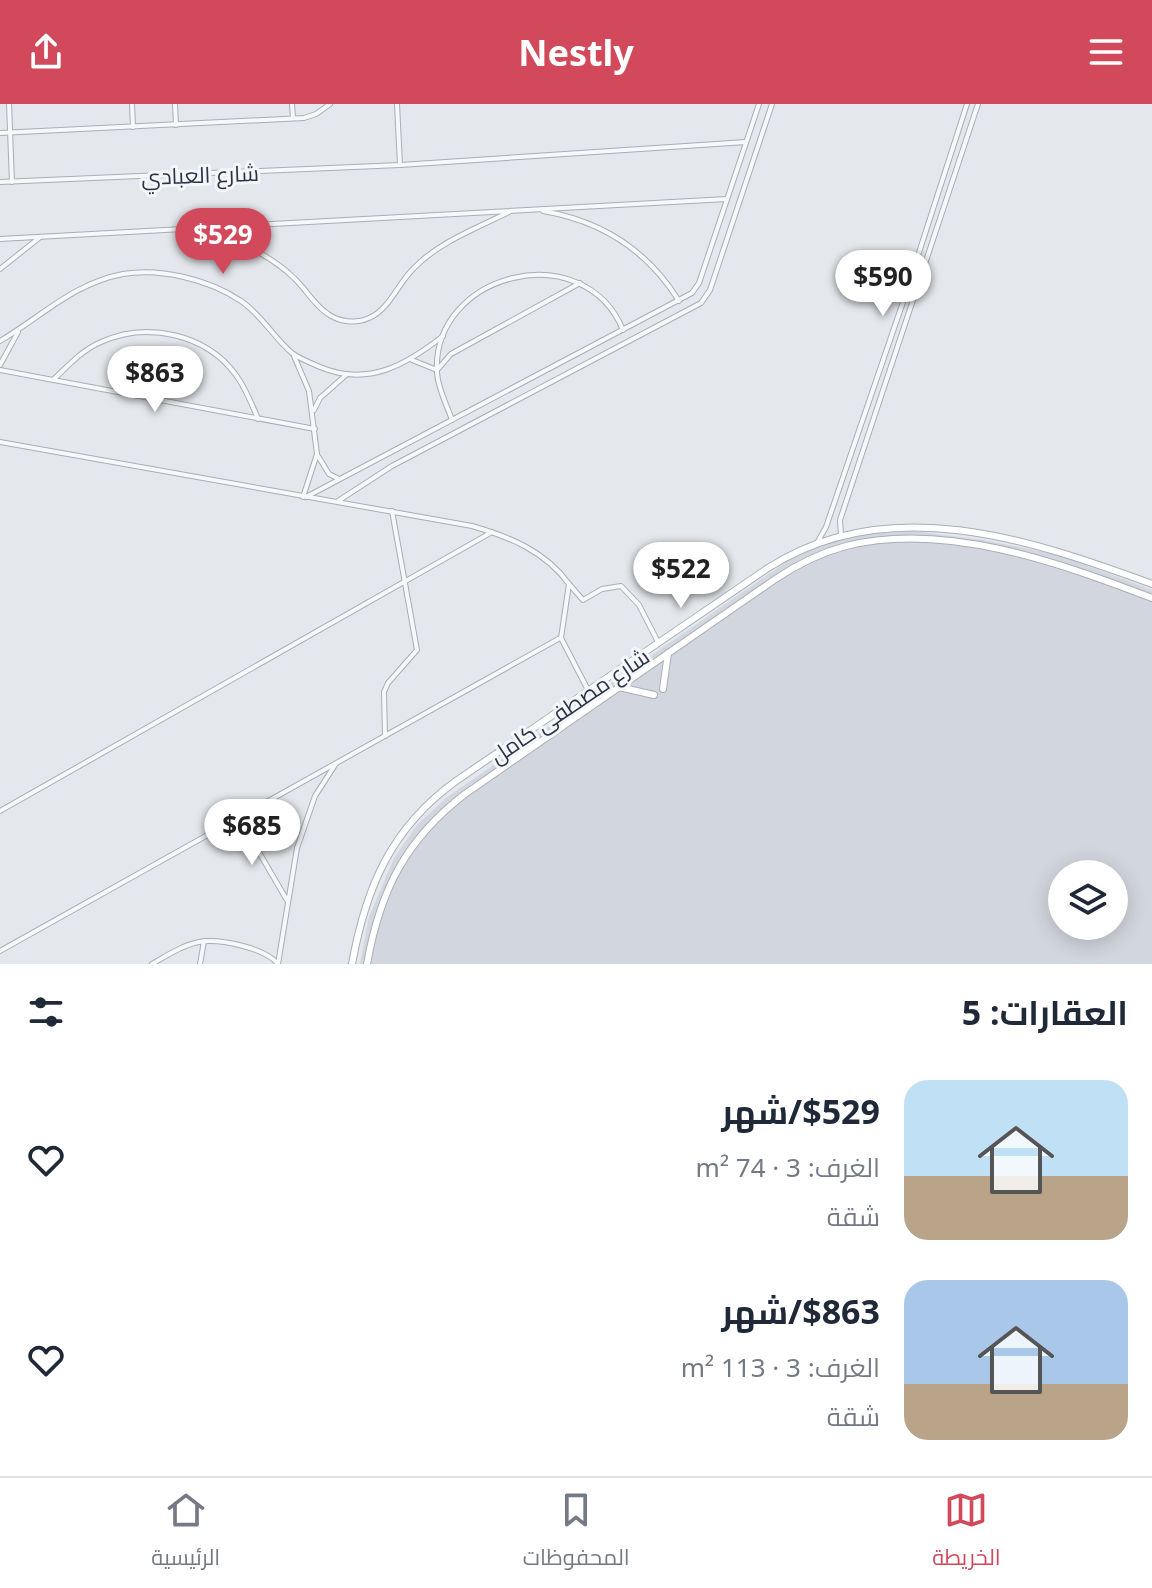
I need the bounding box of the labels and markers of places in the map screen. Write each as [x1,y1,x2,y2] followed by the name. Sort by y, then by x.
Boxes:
[176,208,270,276] pin: $529
[836,250,930,318] pin: $590
[108,346,202,414] pin: $863
[634,542,728,610] pin: $522
[205,799,299,867] pin: $685

